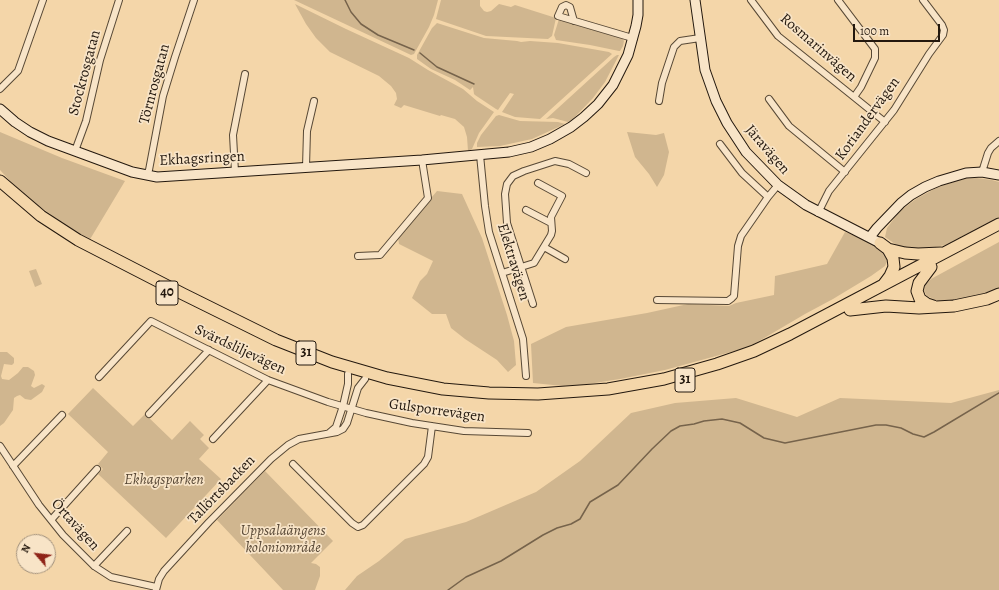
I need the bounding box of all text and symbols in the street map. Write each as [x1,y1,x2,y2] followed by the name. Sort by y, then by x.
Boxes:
[776,10,860,86] street label: Rosmarinvägen
[855,16,942,42] scale bar
[860,23,889,39] text: 100 m
[65,28,105,118] street label: Stockrosgatan
[136,42,174,126] street label: Törnrosgatan
[832,74,904,164] street label: Koriandervägen
[741,122,793,178] street label: Järavägen
[159,148,245,170] street label: Ekhagsringen
[493,221,533,303] street label: Elektravägen
[156,281,178,305] road number: 40
[191,321,289,379] street label: Svärdsliljevägen
[296,341,316,365] road number: 31
[675,368,695,392] road number: 31
[388,395,486,427] street label: Gulsporrevägen
[185,452,259,528] street label: Tallörtsbacken
[124,471,204,489] park label: Ekhagsparken
[47,495,103,555] street label: Örtavägen
[240,522,326,557] park label: Uppsalaängens koloniområde
[16,534,56,574] north arrow
[17,542,34,556] text: N

